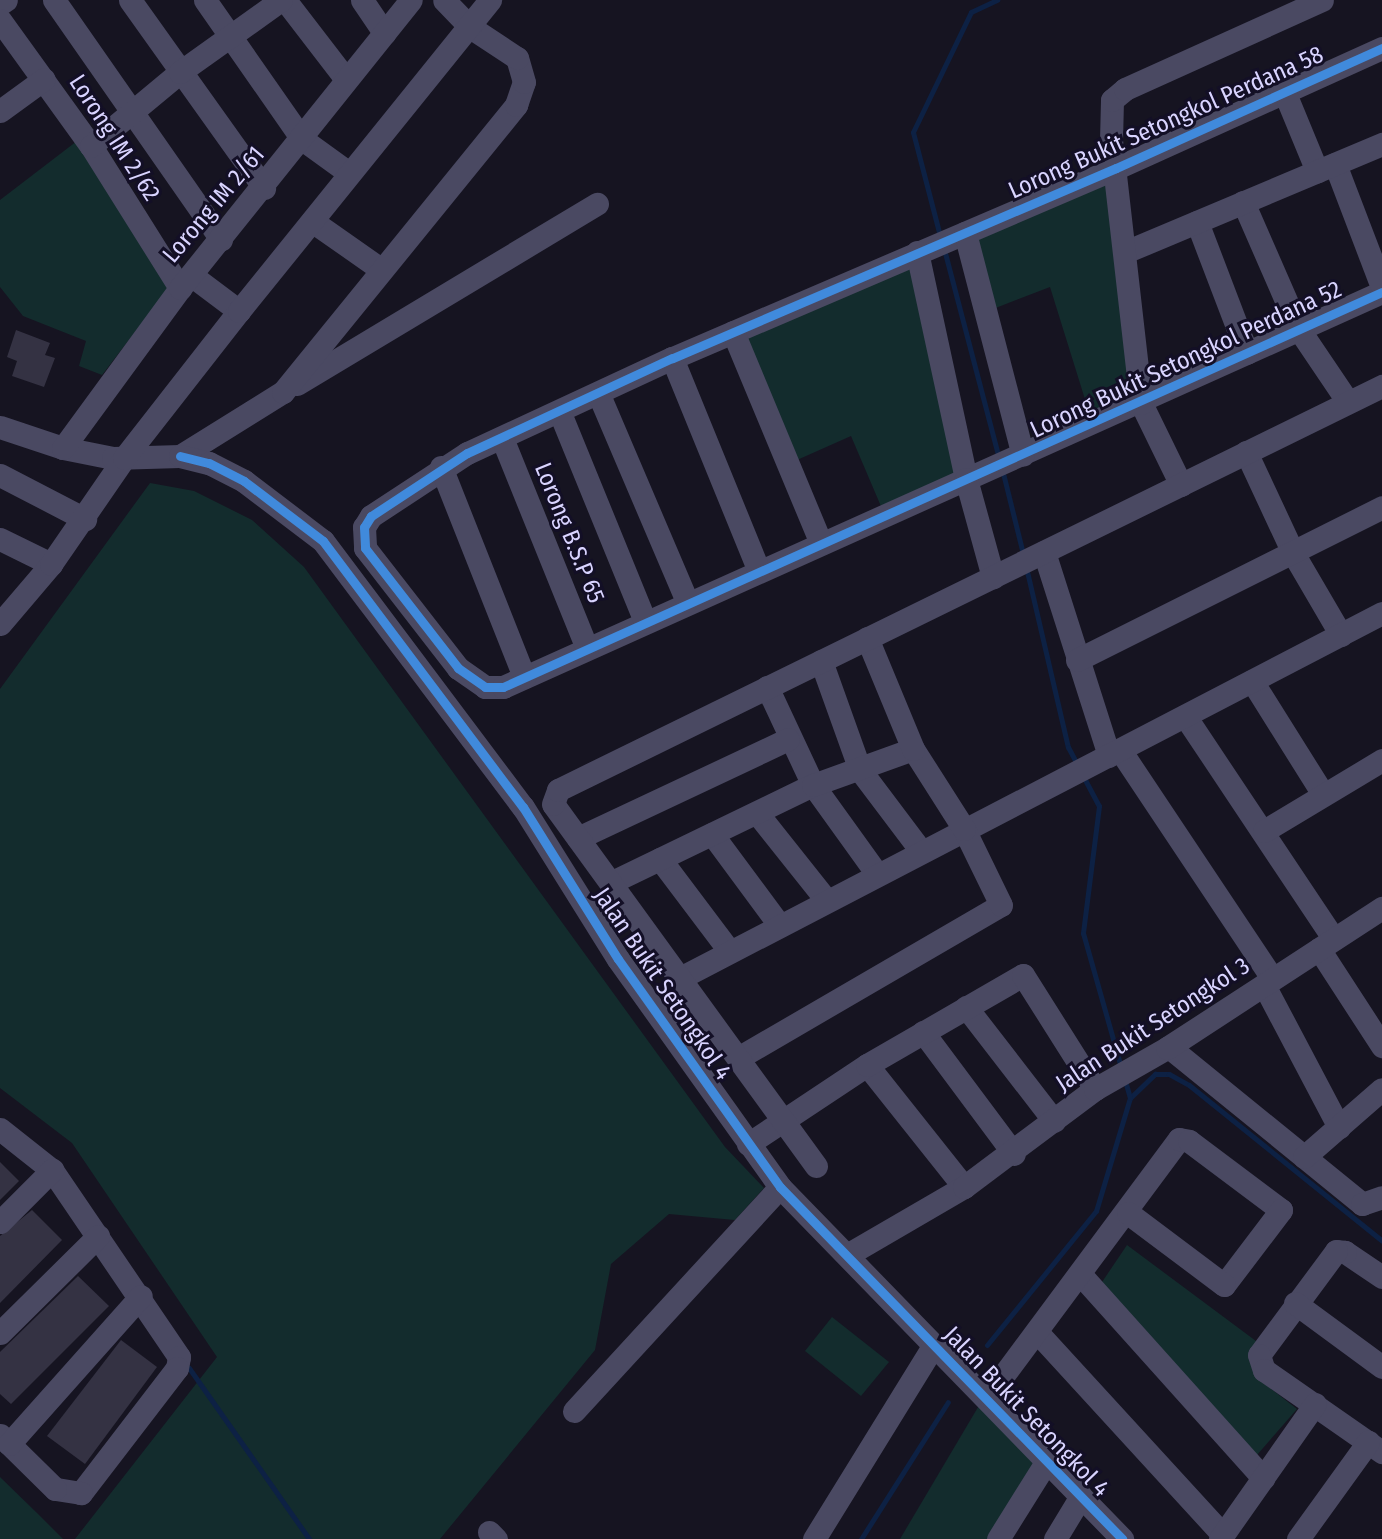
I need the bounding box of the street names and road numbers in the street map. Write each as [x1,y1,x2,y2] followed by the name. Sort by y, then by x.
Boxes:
[1004,40,1328,206] street label: Lorong Bukit Setongkol Perdana 58
[62,69,166,207] street label: Lorong IM 2/62
[157,141,271,269] street label: Lorong IM 2/61
[1026,275,1346,445] street label: Lorong Bukit Setongkol Perdana 52
[528,459,610,607] street label: Lorong B.S.P 65
[587,882,737,1086] street label: Jalan Bukit Setongkol 4
[1051,952,1255,1098] street label: Jalan Bukit Setongkol 3
[937,1321,1115,1503] street label: Jalan Bukit Setongkol 4

